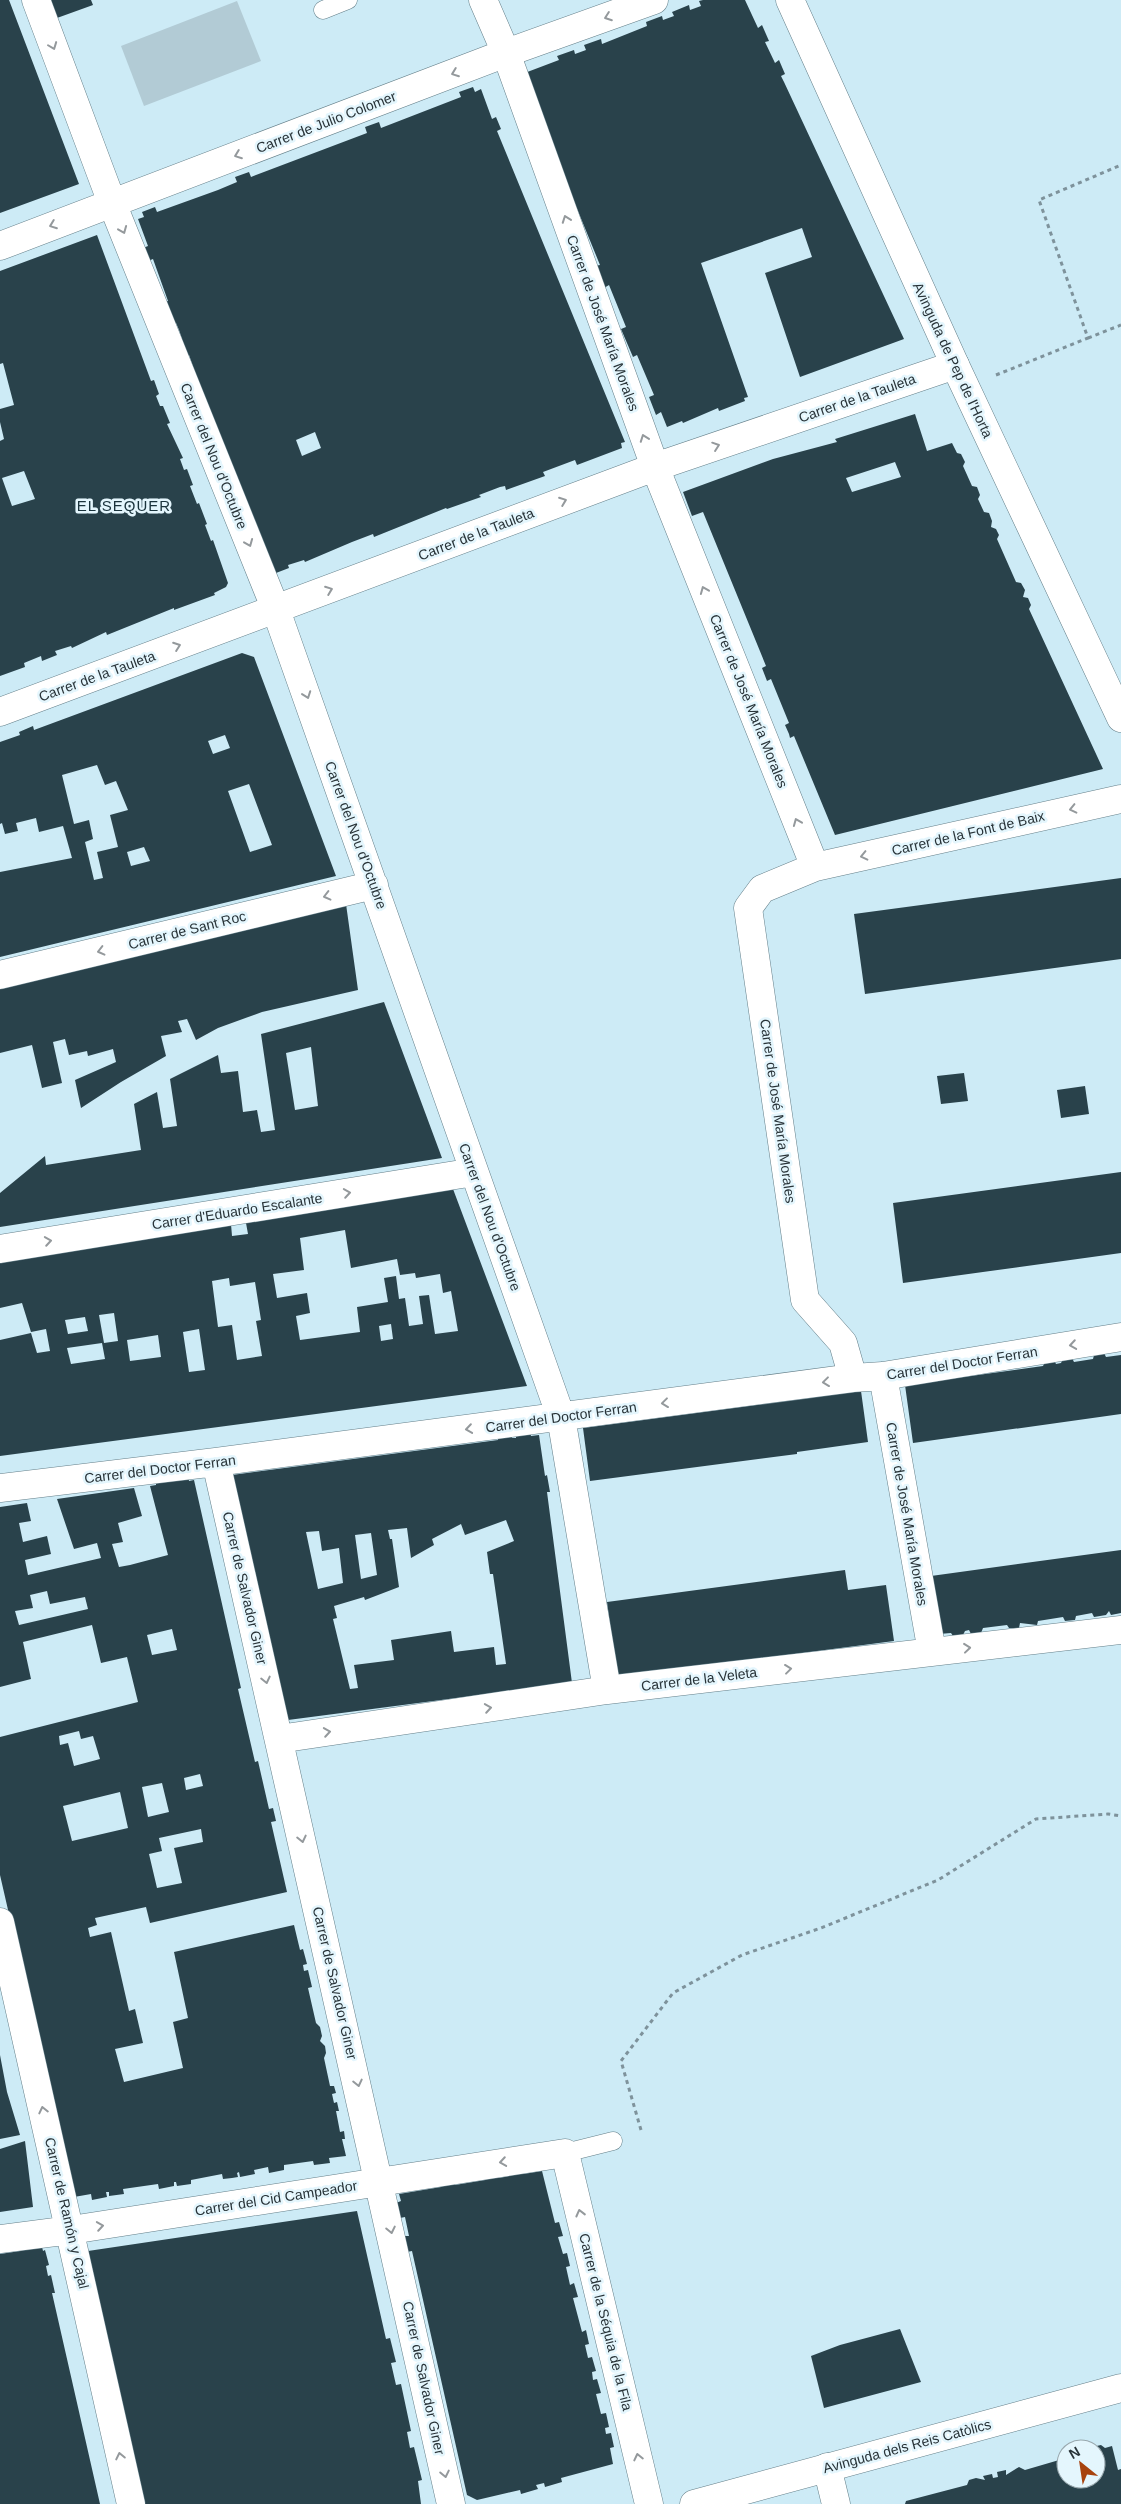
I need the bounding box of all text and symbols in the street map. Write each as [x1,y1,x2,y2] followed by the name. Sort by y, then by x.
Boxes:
[604,11,613,21] one-way arrow
[47,41,57,49] one-way arrow
[451,66,460,77] one-way arrow
[254,88,399,156] street label: Carrer de Julio Colomer
[234,149,243,159] one-way arrow
[562,216,572,224] one-way arrow
[50,220,58,230] one-way arrow
[117,225,127,234] one-way arrow
[564,233,642,413] street label: Carrer de José María Morales
[910,280,996,440] street label: Avinguda de Pep de l'Horta
[796,370,918,426] street label: Carrer de la Tauleta
[177,381,251,531] street label: Carrer del Nou d'Octubre
[640,435,650,443] one-way arrow
[711,442,720,452] one-way arrow
[77,497,171,514] district label: EL SEQUER
[558,497,567,507] one-way arrow
[416,504,536,563] street label: Carrer de la Tauleta
[243,538,253,547] one-way arrow
[324,585,333,596] one-way arrow
[700,586,710,594] one-way arrow
[707,612,791,790] street label: Carrer de José María Morales
[172,642,181,652] one-way arrow
[37,647,158,705] street label: Carrer de la Tauleta
[301,691,311,699] one-way arrow
[322,759,390,911] street label: Carrer del Nou d'Octubre
[1069,803,1078,814] one-way arrow
[890,808,1046,858] street label: Carrer de la Font de Baix
[793,818,803,826] one-way arrow
[859,850,868,861] one-way arrow
[322,890,331,901] one-way arrow
[127,908,247,952] street label: Carrer de Sant Roc
[96,945,105,956] one-way arrow
[757,1018,799,1204] street label: Carrer de José María Morales
[456,1141,524,1293] street label: Carrer del Nou d'Octubre
[342,1188,351,1198] one-way arrow
[151,1190,324,1232] street label: Carrer d'Eduardo Escalante
[44,1237,52,1247] one-way arrow
[1069,1339,1077,1350] one-way arrow
[885,1343,1039,1383] street label: Carrer del Doctor Ferran
[821,1376,829,1387] one-way arrow
[660,1397,668,1408] one-way arrow
[484,1398,638,1436] street label: Carrer del Doctor Ferran
[883,1421,931,1607] street label: Carrer de José María Morales
[465,1423,473,1434] one-way arrow
[83,1452,237,1486] street label: Carrer del Doctor Ferran
[220,1510,270,1666] street label: Carrer de Salvador Giner
[963,1643,971,1654] one-way arrow
[640,1664,758,1694] street label: Carrer de la Veleta
[783,1664,792,1674] one-way arrow
[260,1676,271,1685] one-way arrow
[483,1703,492,1713] one-way arrow
[323,1727,331,1738] one-way arrow
[296,1834,307,1843] one-way arrow
[310,1905,360,2061] street label: Carrer de Salvador Giner
[352,2078,363,2087] one-way arrow
[38,2105,49,2114] one-way arrow
[42,2136,92,2290] street label: Carrer de Ramón y Cajal
[499,2157,507,2167] one-way arrow
[194,2177,359,2219] street label: Carrer del Cid Campeador
[575,2209,586,2218] one-way arrow
[96,2221,105,2231] one-way arrow
[385,2225,396,2234] one-way arrow
[576,2232,636,2412] street label: Carrer de la Séquia de la Fila
[400,2300,448,2456] street label: Carrer de Salvador Giner
[821,2416,993,2476] street label: Avinguda dels Reis Catòlics
[1056,2439,1106,2489] north arrow
[1066,2443,1083,2462] text: N
[115,2452,126,2461] one-way arrow
[633,2452,644,2461] one-way arrow
[439,2469,450,2478] one-way arrow

